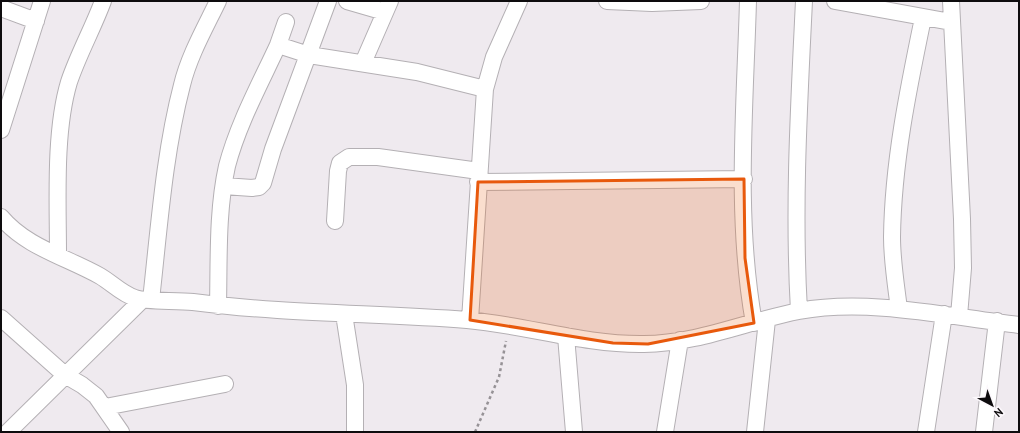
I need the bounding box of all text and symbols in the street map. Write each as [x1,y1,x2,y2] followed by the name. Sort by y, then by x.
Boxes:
[972,385,1012,425] north arrow
[991,405,1006,420] text: N

